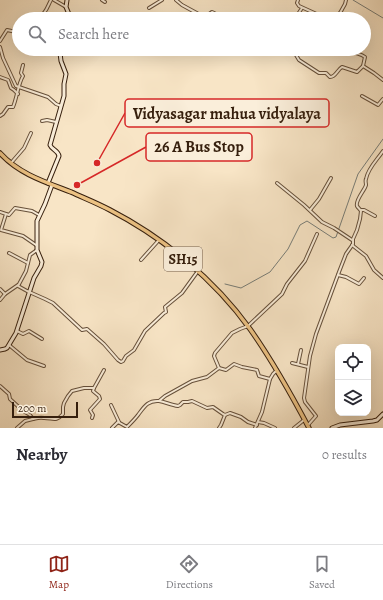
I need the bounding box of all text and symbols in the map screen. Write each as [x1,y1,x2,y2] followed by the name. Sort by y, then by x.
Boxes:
[12,12,371,56] search box
[26,23,48,45] icon: search
[58,24,129,44] text: Search here
[125,99,329,127] callout: Vidyasagar mahua vidyalaya
[132,103,321,125] text: Vidyasagar mahua vidyalaya
[146,133,252,161] callout: 26 A Bus Stop
[154,136,244,158] text: 26 A Bus Stop
[164,247,202,271] road number: SH15
[335,344,371,416] map controls
[335,344,371,380] button: locate
[335,380,371,416] button: layers
[12,400,78,419] scale bar
[18,401,46,416] text: 200 m
[16,443,67,466] text: Nearby
[322,446,367,463] text: 0 results
[48,553,70,592] tab: Map
[166,553,213,592] tab: Directions
[309,553,335,592] tab: Saved

